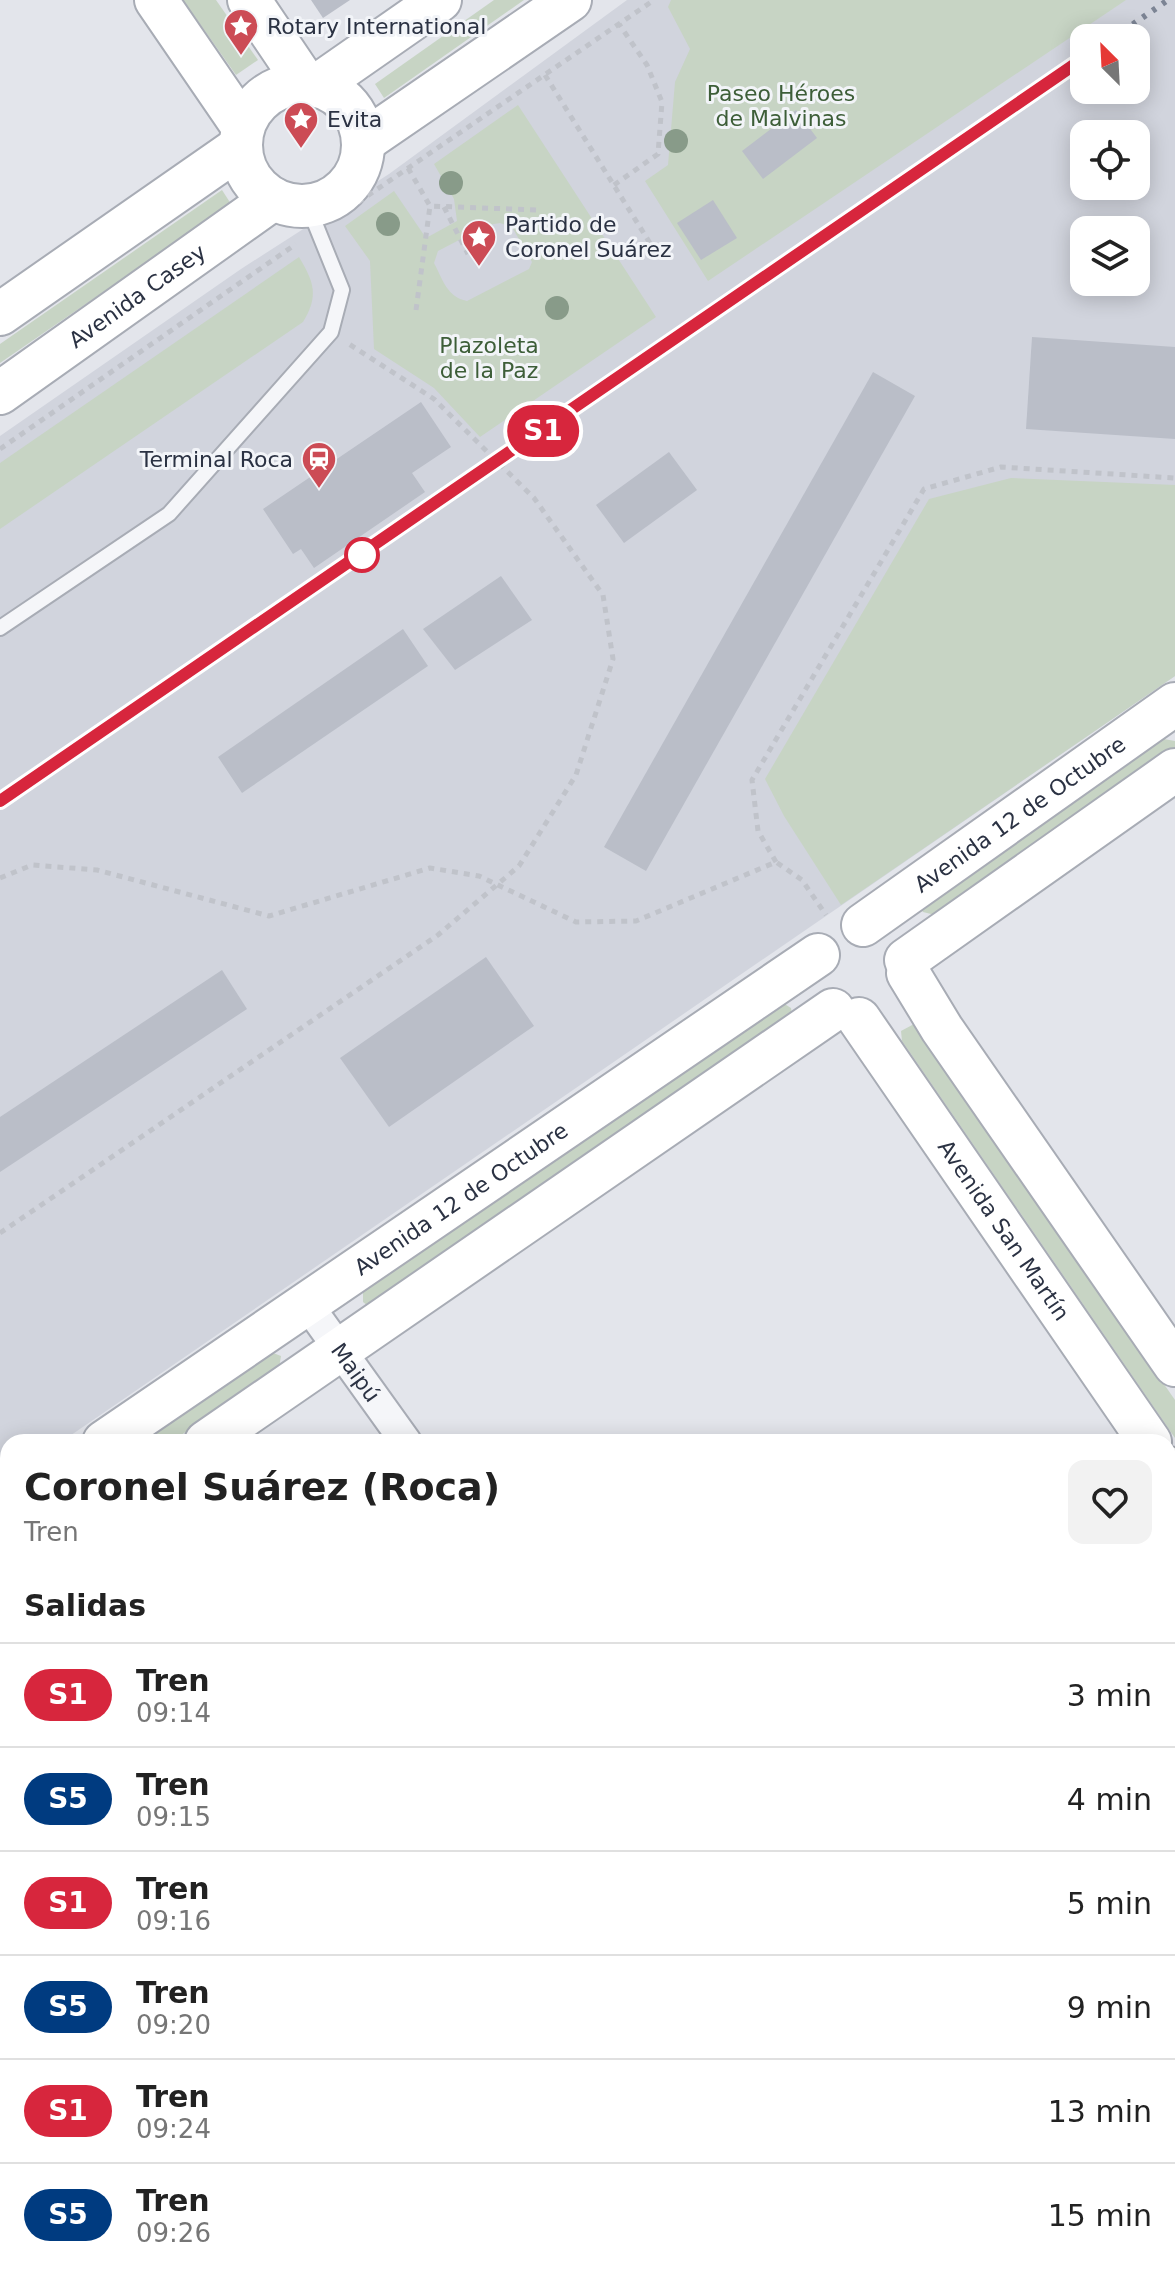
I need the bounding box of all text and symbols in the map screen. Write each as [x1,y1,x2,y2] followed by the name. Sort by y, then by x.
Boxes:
[222,7,260,57] place icon: Rotary International
[267,14,486,39] place label: Rotary International
[1070,24,1150,104] north arrow
[1070,24,1150,296] map controls
[707,81,855,131] park label: Paseo Héroes de Malvinas
[282,100,320,150] place icon: Evita
[327,107,382,132] place label: Evita
[1070,120,1150,200] button: locate
[505,212,671,262] place label: Partido de Coronel Suárez
[1070,216,1150,296] button: layers
[460,218,498,268] place icon: Partido de Coronel Suárez
[64,239,210,353] street label: Avenida Casey
[439,333,539,383] park label: Plazoleta de la Paz
[507,405,579,457] line badge: S1
[523,414,563,447] text: S1
[300,440,338,490] station icon: Terminal Roca
[139,447,293,472] place label: Terminal Roca
[345,538,379,572] unlabelled marker
[909,731,1130,897] street label: Avenida 12 de Octubre
[350,1117,572,1280] street label: Avenida 12 de Octubre
[933,1135,1075,1325] street label: Avenida San Martín
[326,1338,386,1407] street label: Maipú
[1068,1460,1152,1544] button: heart
[24,1465,500,1509] text: Coronel Suárez (Roca)
[24,1517,79,1547] text: Tren
[24,1588,146,1623] text: Salidas
[136,1663,210,1698] text: Tren
[48,1678,88,1711] text: S1
[1067,1678,1152,1713] text: 3 min
[136,1698,211,1728] text: 09:14
[136,1767,210,1802] text: Tren
[48,1782,88,1815] text: S5
[1067,1782,1152,1817] text: 4 min
[136,1802,211,1832] text: 09:15
[136,1871,210,1906] text: Tren
[48,1886,88,1919] text: S1
[1067,1886,1152,1921] text: 5 min
[136,1906,211,1936] text: 09:16
[136,1975,210,2010] text: Tren
[48,1990,88,2023] text: S5
[1067,1990,1152,2025] text: 9 min
[136,2010,211,2040] text: 09:20
[136,2079,210,2114] text: Tren
[48,2094,88,2127] text: S1
[1048,2094,1152,2129] text: 13 min
[136,2114,211,2144] text: 09:24
[136,2183,210,2218] text: Tren
[48,2198,88,2231] text: S5
[1048,2198,1152,2233] text: 15 min
[136,2218,211,2248] text: 09:26

